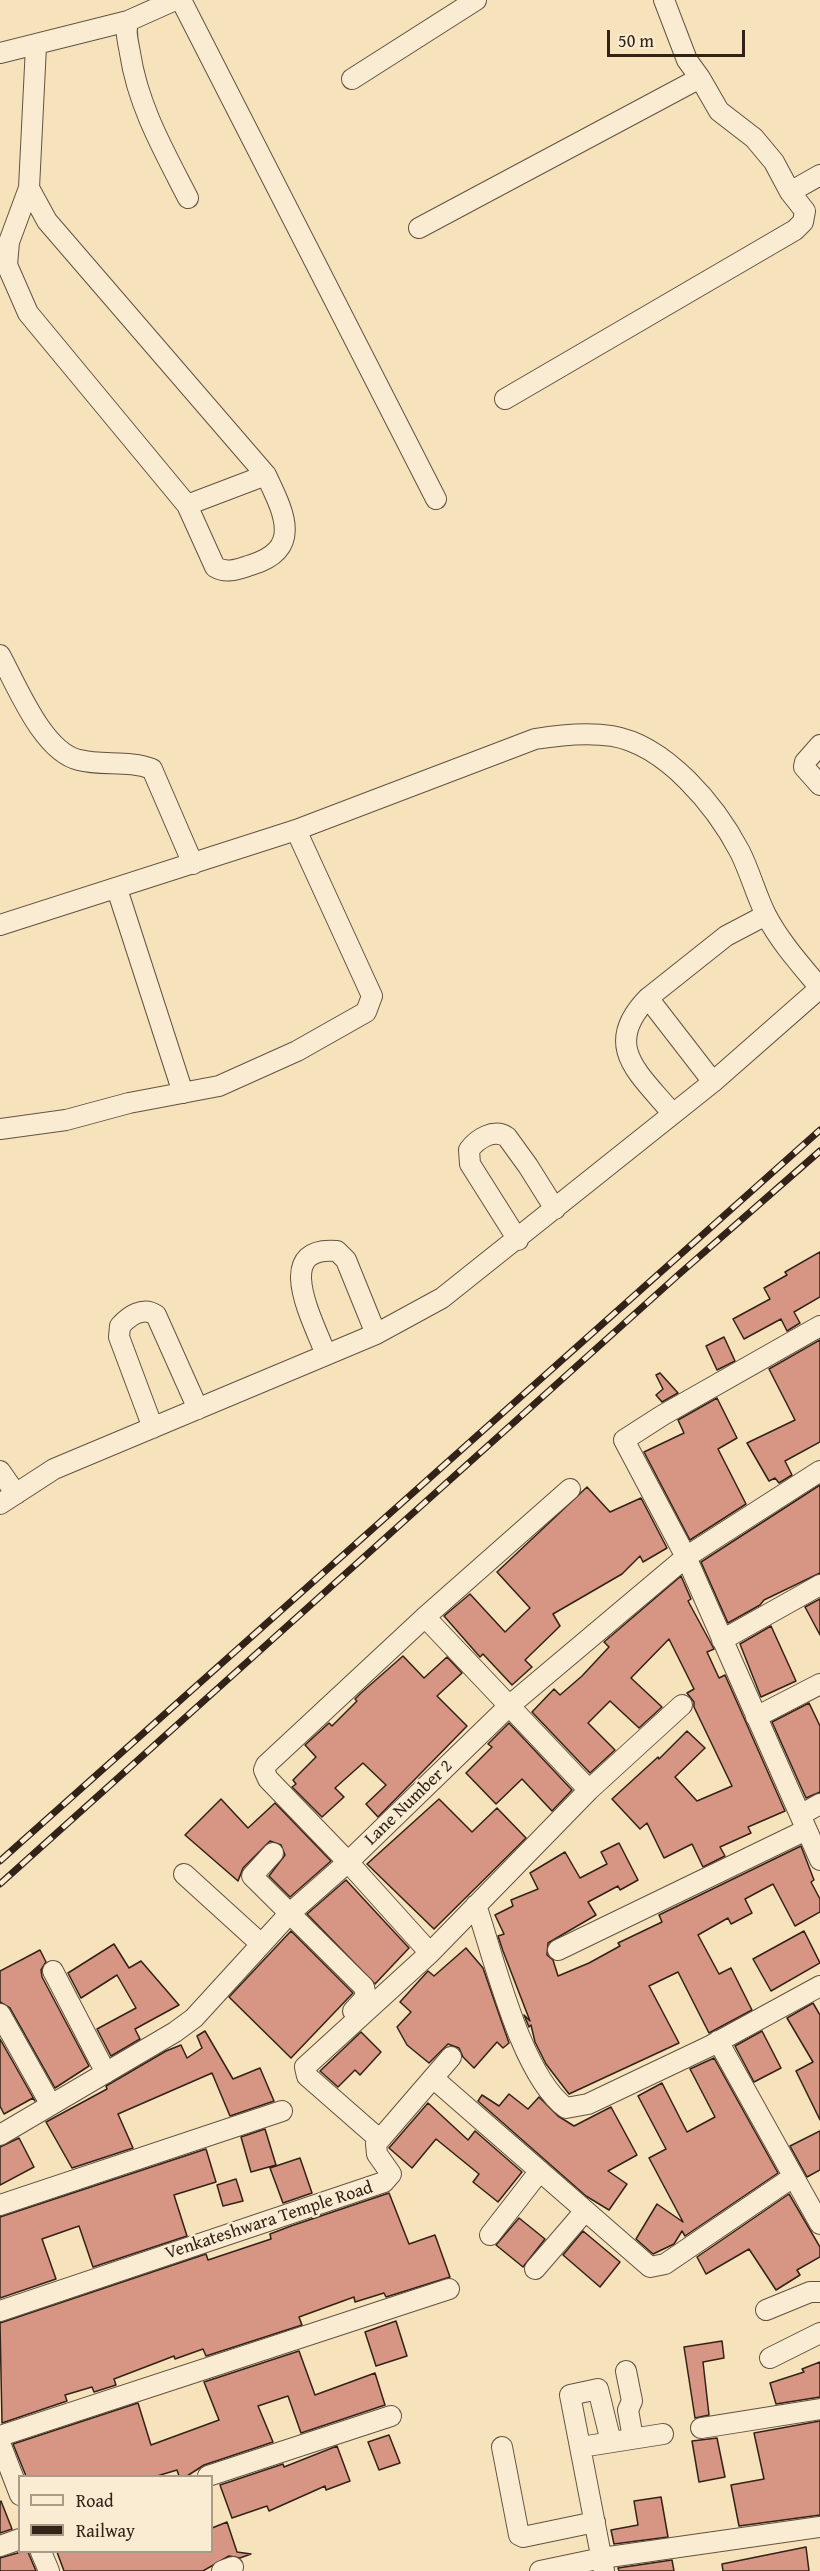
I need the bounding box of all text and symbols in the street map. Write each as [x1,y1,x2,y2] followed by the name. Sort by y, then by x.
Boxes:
[610,18,748,56] scale bar
[618,27,654,54] text: 50 m
[361,1756,457,1850] street label: Lane Number 2
[162,2177,376,2265] street label: Venkateshwara Temple Road
[18,2475,213,2553] legend
[76,2487,114,2514] text: Road
[76,2517,135,2544] text: Railway

